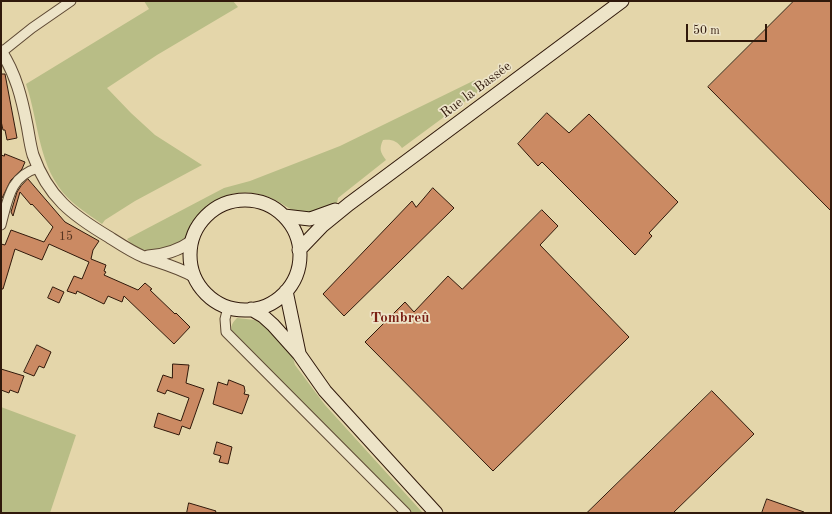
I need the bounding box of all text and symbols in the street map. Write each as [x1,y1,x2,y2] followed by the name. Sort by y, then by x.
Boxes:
[688,16,769,42] scale bar
[693,25,720,37] text: 50 m
[437,58,515,122] street label: Rue la Bassée
[59,230,73,244] house number: 15
[370,309,430,327] district label: Tombreû

